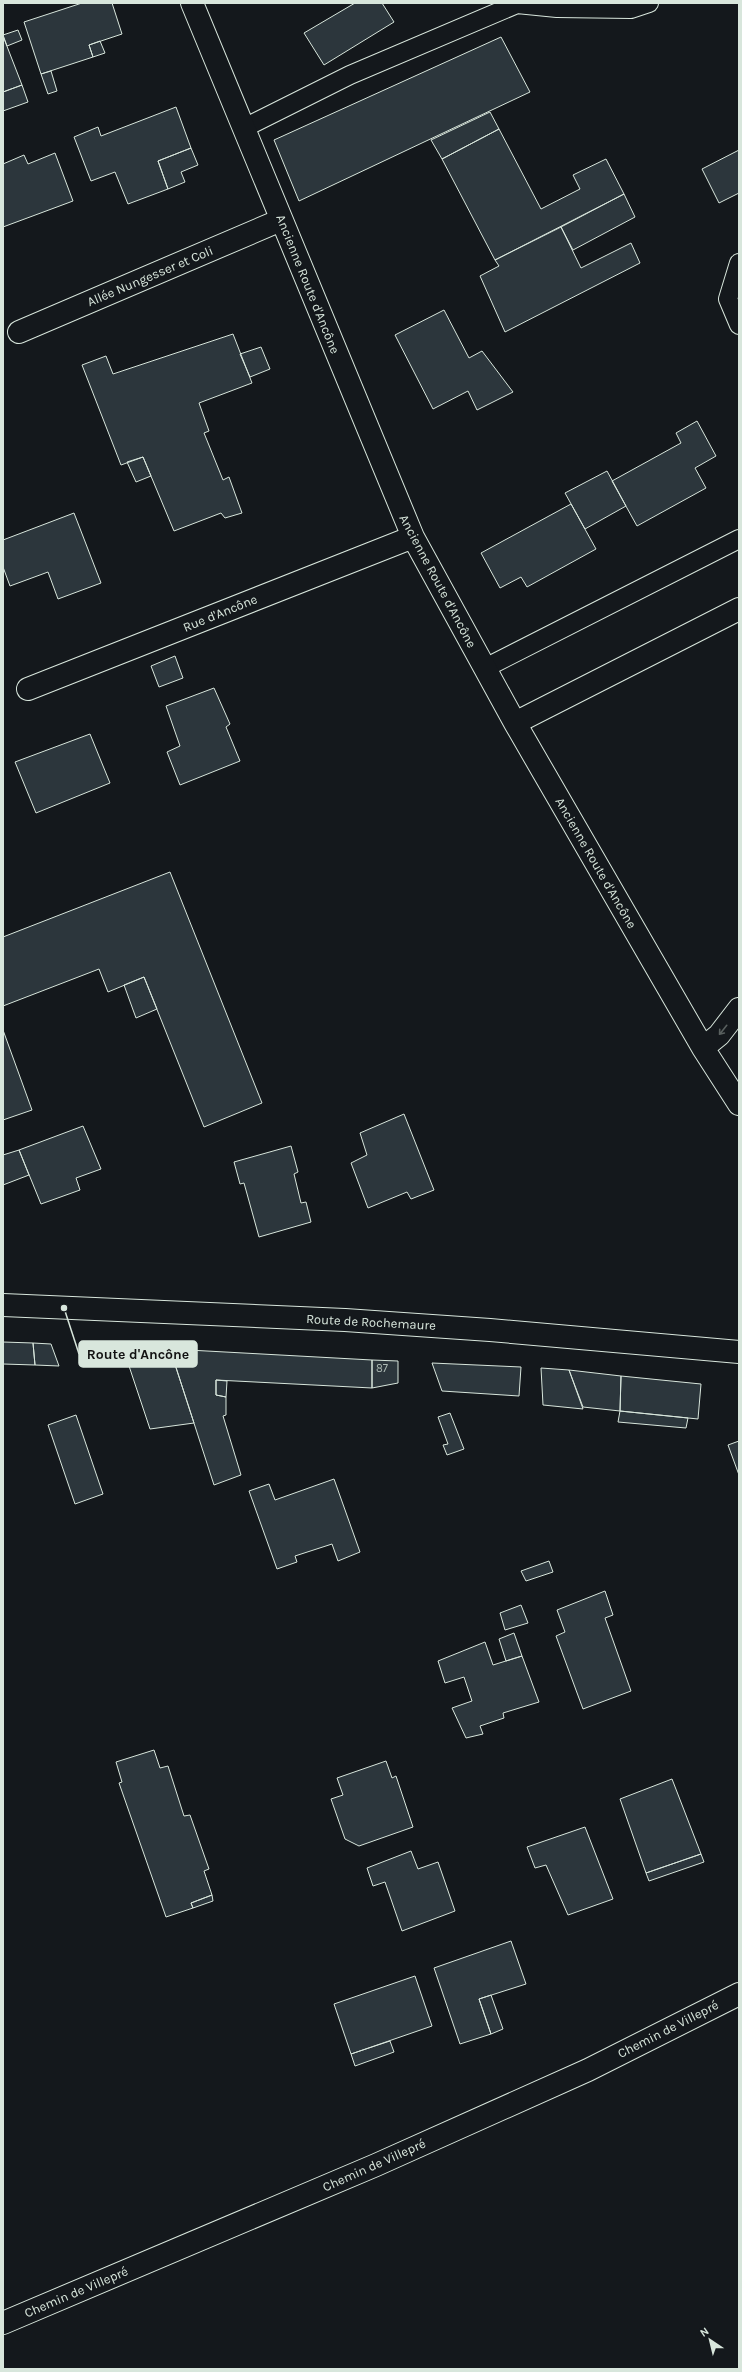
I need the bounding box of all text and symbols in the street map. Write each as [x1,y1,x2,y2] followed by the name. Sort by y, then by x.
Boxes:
[273,212,343,356] street label: Ancienne Route d'Ancône
[85,243,215,309] street label: Allée Nungesser et Coli
[396,512,480,650] street label: Ancienne Route d'Ancône
[181,591,260,635] street label: Rue d'Ancône
[552,795,640,931] street label: Ancienne Route d'Ancône
[718,1025,727,1035] one-way arrow
[306,1311,437,1333] street label: Route de Rochemaure
[79,1341,197,1367] callout: Route d'Ancône
[87,1346,189,1363] text: Route d'Ancône
[376,1362,388,1375] house number: 87
[615,1997,721,2061] street label: Chemin de Villepré
[320,2135,428,2194] street label: Chemin de Villepré
[22,2263,130,2321] street label: Chemin de Villepré
[690,2320,730,2360] north arrow
[698,2325,712,2340] text: N

